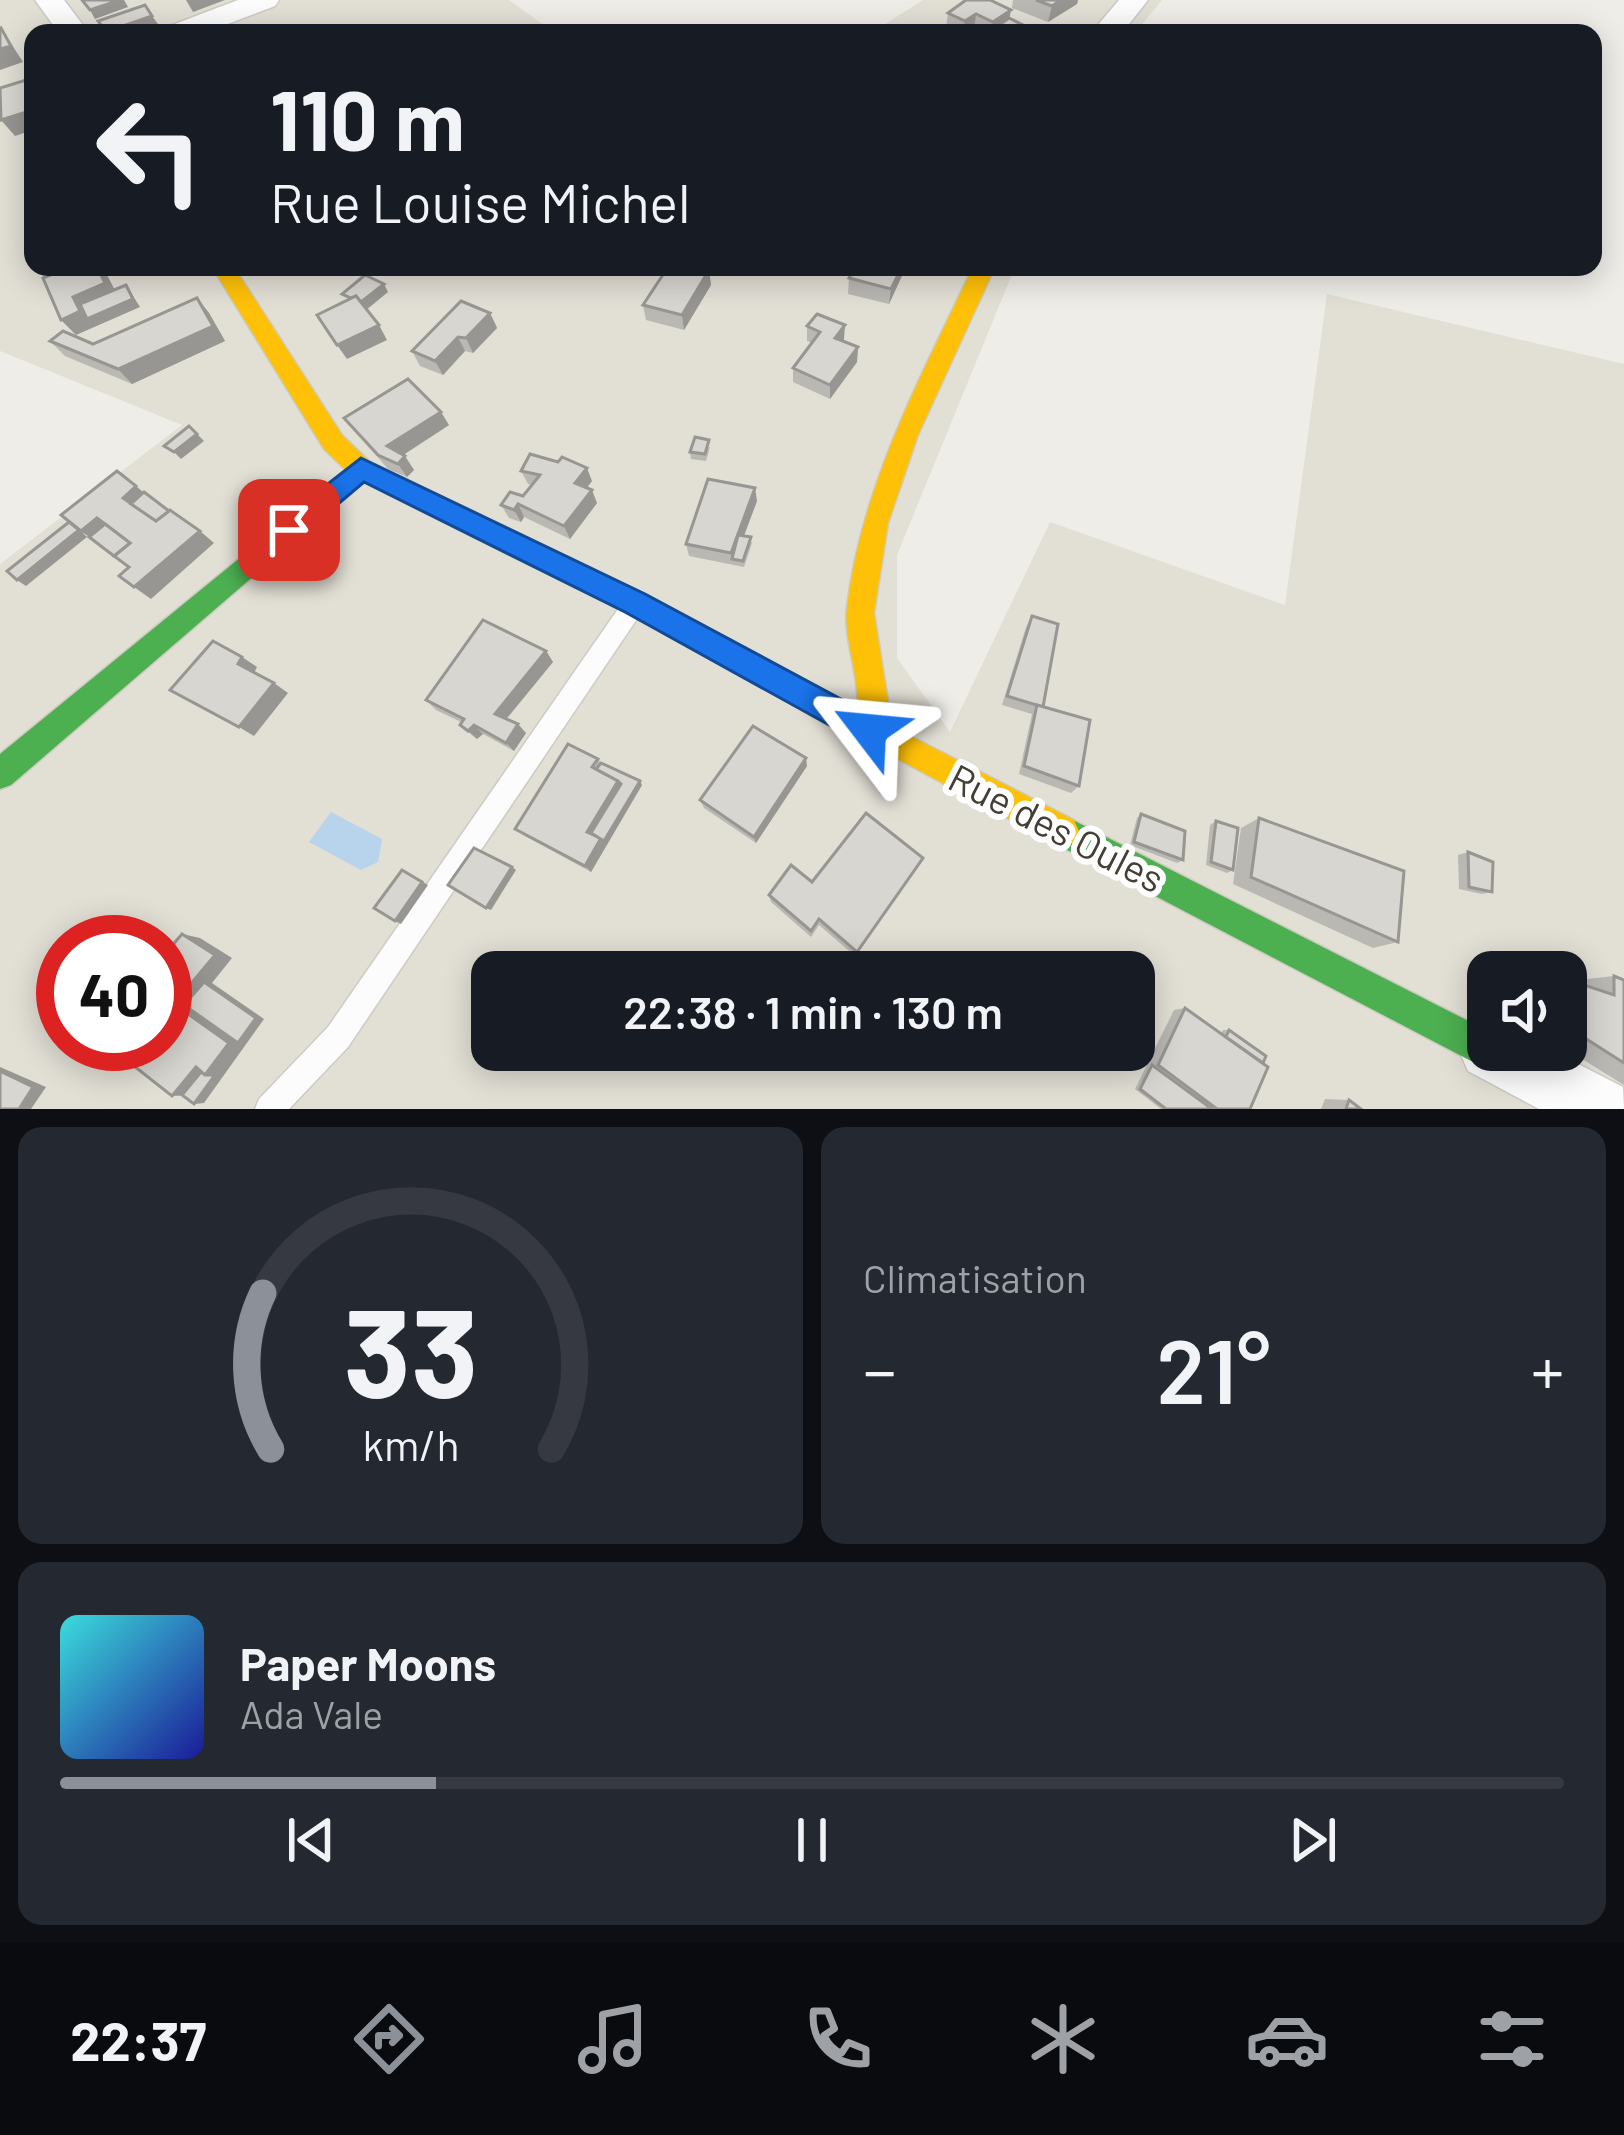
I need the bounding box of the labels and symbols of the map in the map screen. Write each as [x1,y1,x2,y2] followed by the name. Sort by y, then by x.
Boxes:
[238,479,340,581] pin
[806,667,932,793] position arrow
[942,753,1172,901] street label: Rue des Oules
[36,915,192,1071] speed limit sign: 40

